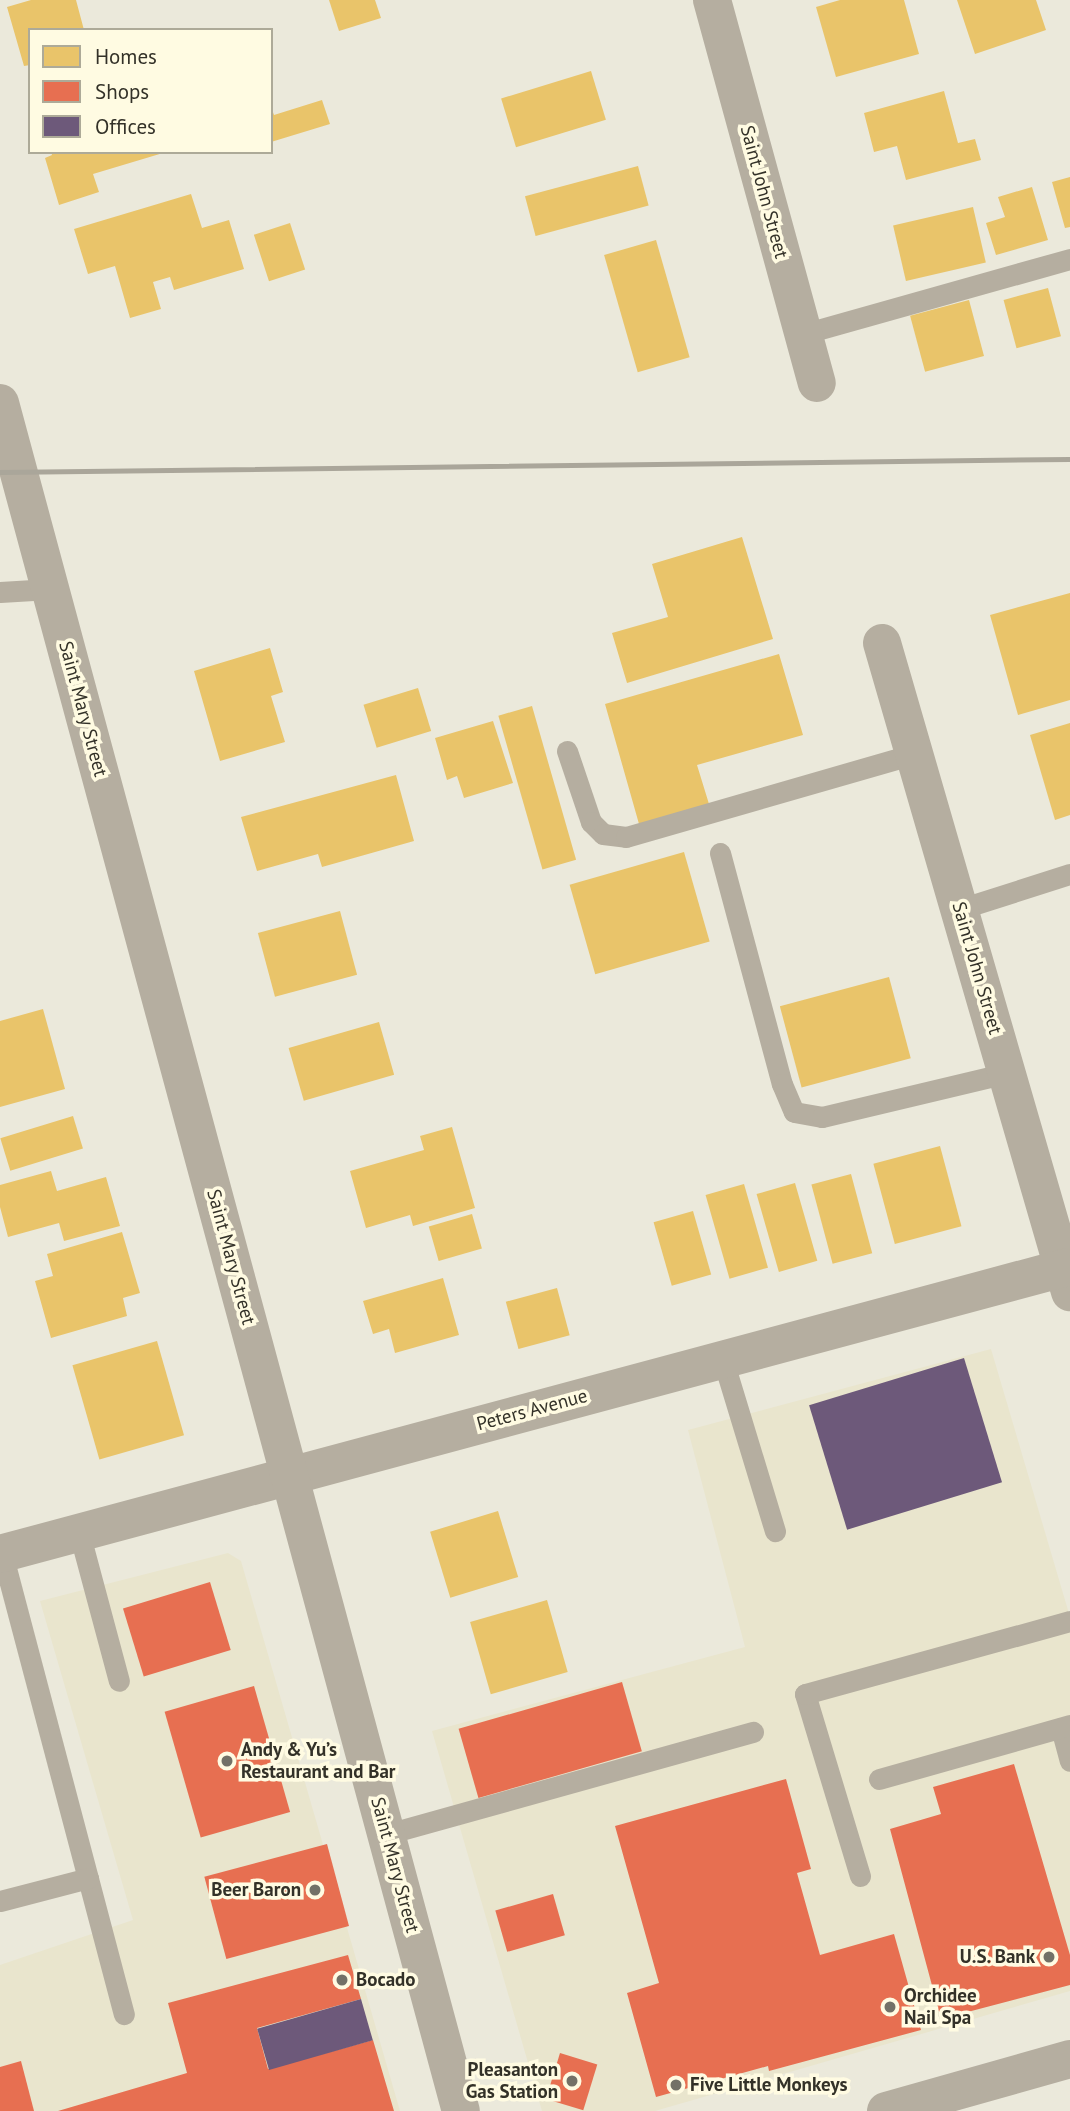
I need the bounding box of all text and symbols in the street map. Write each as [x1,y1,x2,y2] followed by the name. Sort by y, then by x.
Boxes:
[28,28,273,154] legend
[95,43,157,70] text: Homes
[95,78,149,105] text: Shops
[95,113,156,140] text: Offices
[735,123,793,261] street label: Saint John Street
[54,638,112,780] street label: Saint Mary Street
[947,899,1007,1037] street label: Saint John Street
[202,1186,260,1328] street label: Saint Mary Street
[474,1384,590,1436] street label: Peters Avenue
[241,1739,396,1783] place label: Andy & Yu’s Restaurant and Bar
[219,1753,235,1769] marker: Andy & Yu’s Restaurant and Bar
[366,1794,424,1936] street label: Saint Mary Street
[211,1879,301,1901] place label: Beer Baron
[307,1882,323,1898] marker: Beer Baron
[959,1946,1035,1968] place label: U.S. Bank
[1041,1949,1057,1965] marker: U.S. Bank
[356,1969,416,1991] place label: Bocado
[334,1972,350,1988] marker: Bocado
[904,1985,977,2029] place label: Orchidee Nail Spa
[882,1999,898,2015] marker: Orchidee Nail Spa
[466,2059,558,2103] place label: Pleasanton Gas Station
[564,2073,580,2089] marker: Pleasanton Gas Station
[690,2074,848,2096] place label: Five Little Monkeys
[668,2077,684,2093] marker: Five Little Monkeys

